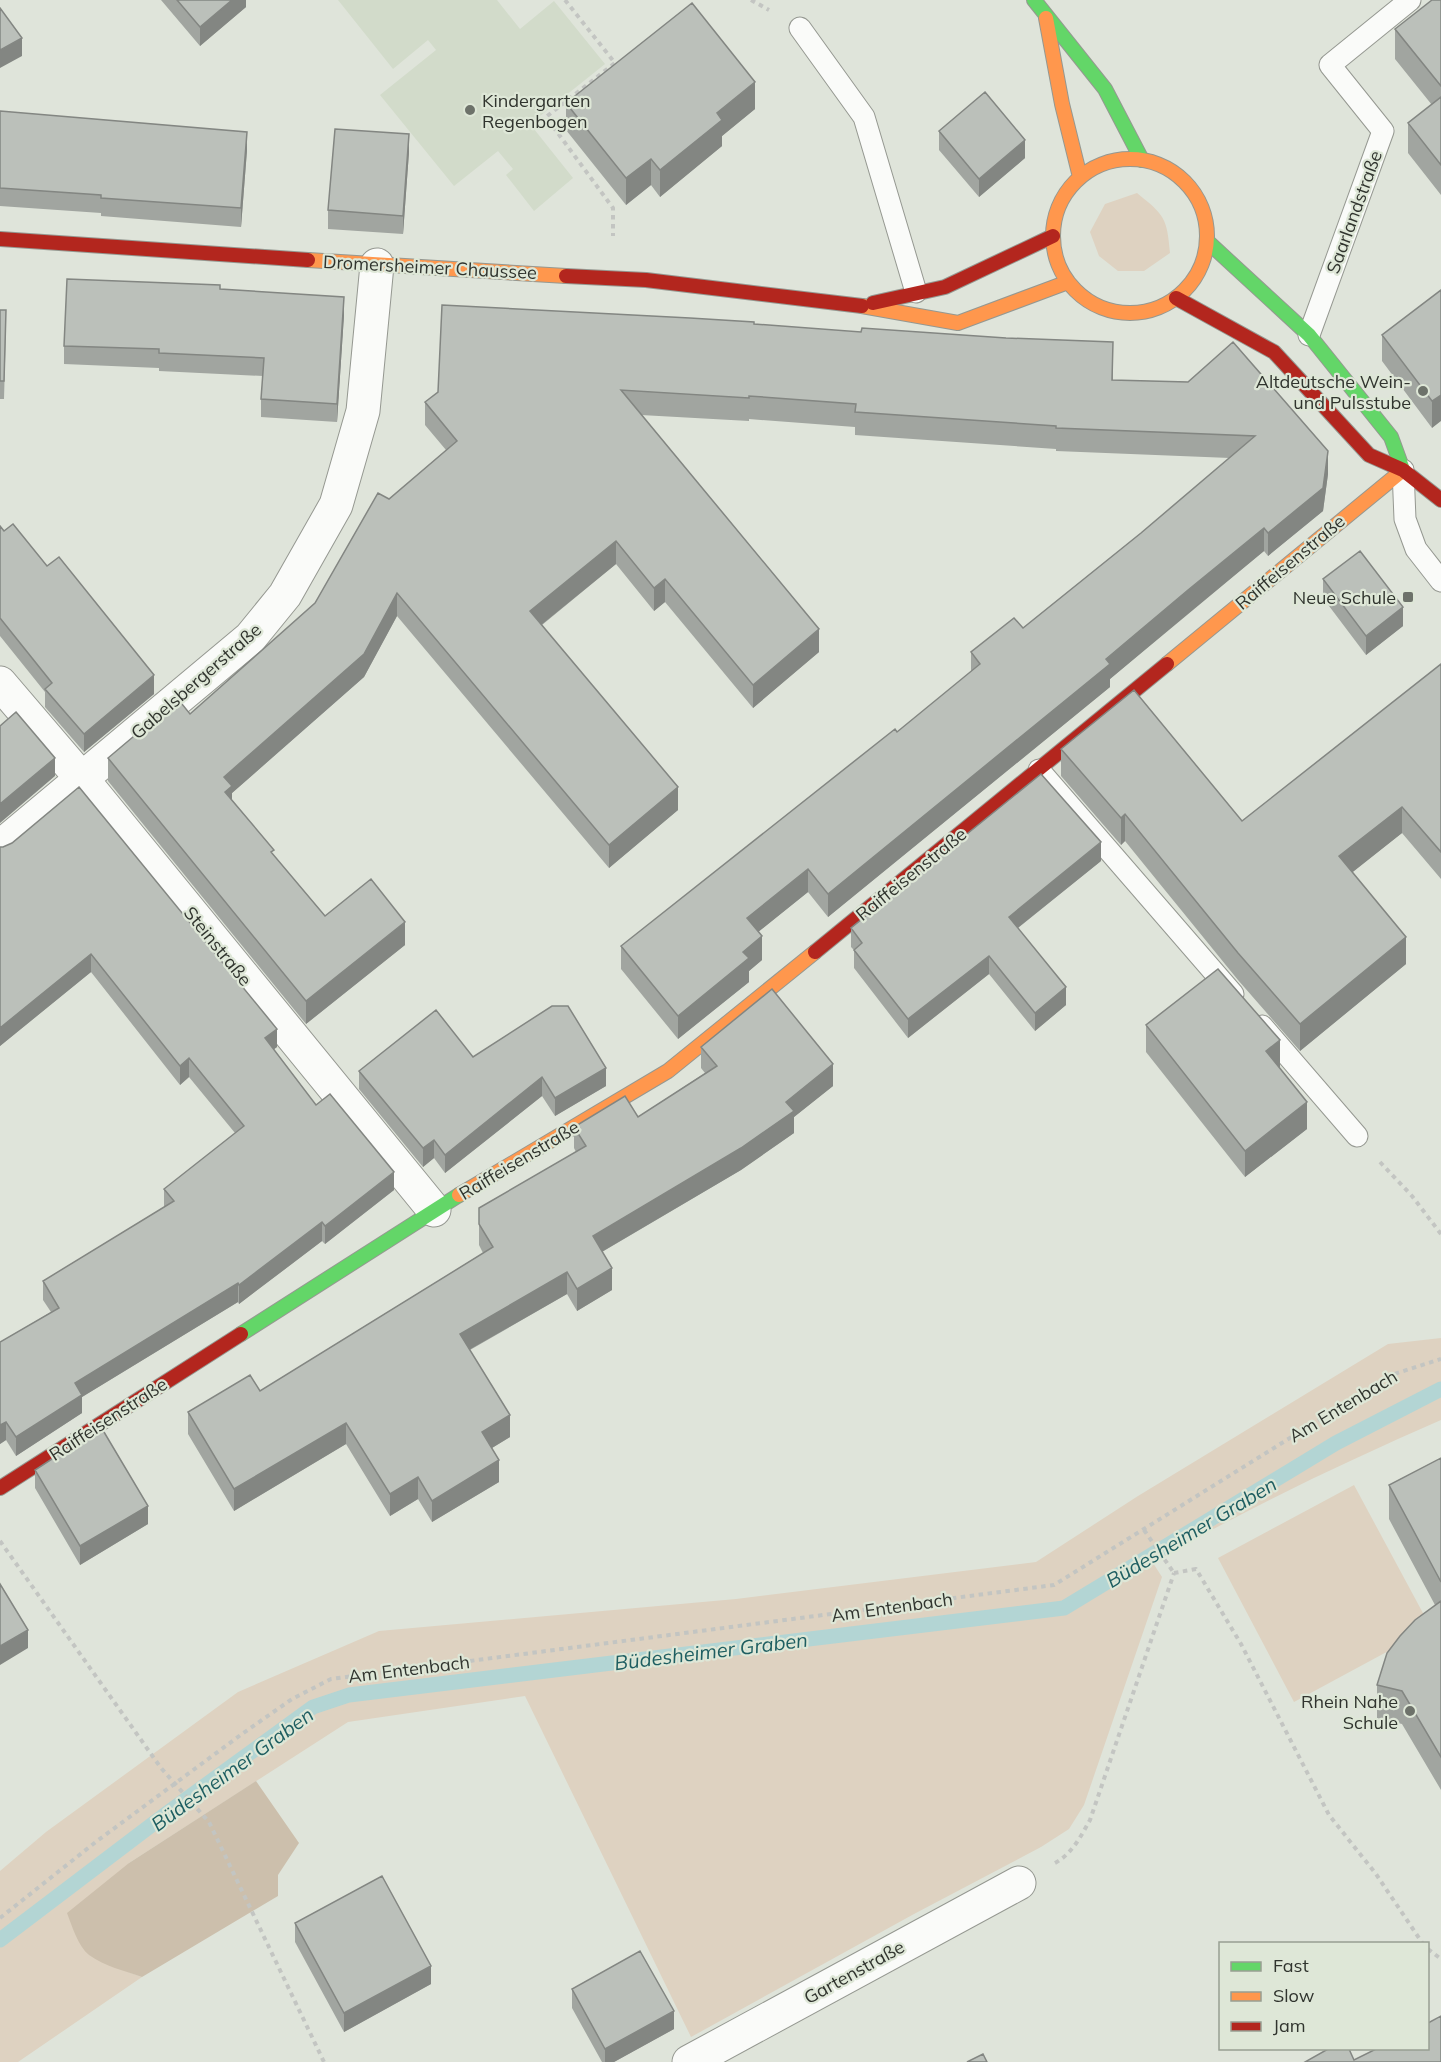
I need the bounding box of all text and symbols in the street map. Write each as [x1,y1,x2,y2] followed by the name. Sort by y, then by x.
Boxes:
[482,89,590,133] place label: Kindergarten Regenbogen
[463,103,477,117] marker: Kindergarten Regenbogen
[1321,147,1387,277] street label: Saarlandstraße
[323,250,537,284] street label: Dromersheimer Chaussee
[1256,370,1411,414] place label: Altdeutsche Wein- und Pulsstube
[1416,384,1430,398] marker: Altdeutsche Wein- und Pulsstube
[1230,509,1350,615] street label: Raiffeisenstraße
[1293,586,1396,609] place label: Neue Schule
[1401,590,1415,604] marker: Neue Schule
[126,618,266,744] street label: Gabelsbergerstraße
[851,822,971,926] street label: Raiffeisenstraße
[179,902,257,990] street label: Steinstraße
[455,1115,583,1205] street label: Raiffeisenstraße
[1285,1365,1401,1447] street label: Am Entenbach
[45,1372,171,1466] street label: Raiffeisenstraße
[1101,1471,1281,1593] water label: Büdesheimer Graben
[830,1587,954,1627] street label: Am Entenbach
[613,1627,809,1675] water label: Büdesheimer Graben
[347,1650,471,1688] street label: Am Entenbach
[1301,1690,1398,1734] place label: Rhein Nahe Schule
[146,1702,318,1836] water label: Büdesheimer Graben
[1403,1704,1417,1718] marker: Rhein Nahe Schule
[800,1935,908,2009] street label: Gartenstraße
[1219,1942,1429,2050] legend
[1273,1954,1309,1977] text: Fast
[1273,1984,1315,2007] text: Slow
[1273,2014,1306,2037] text: Jam

